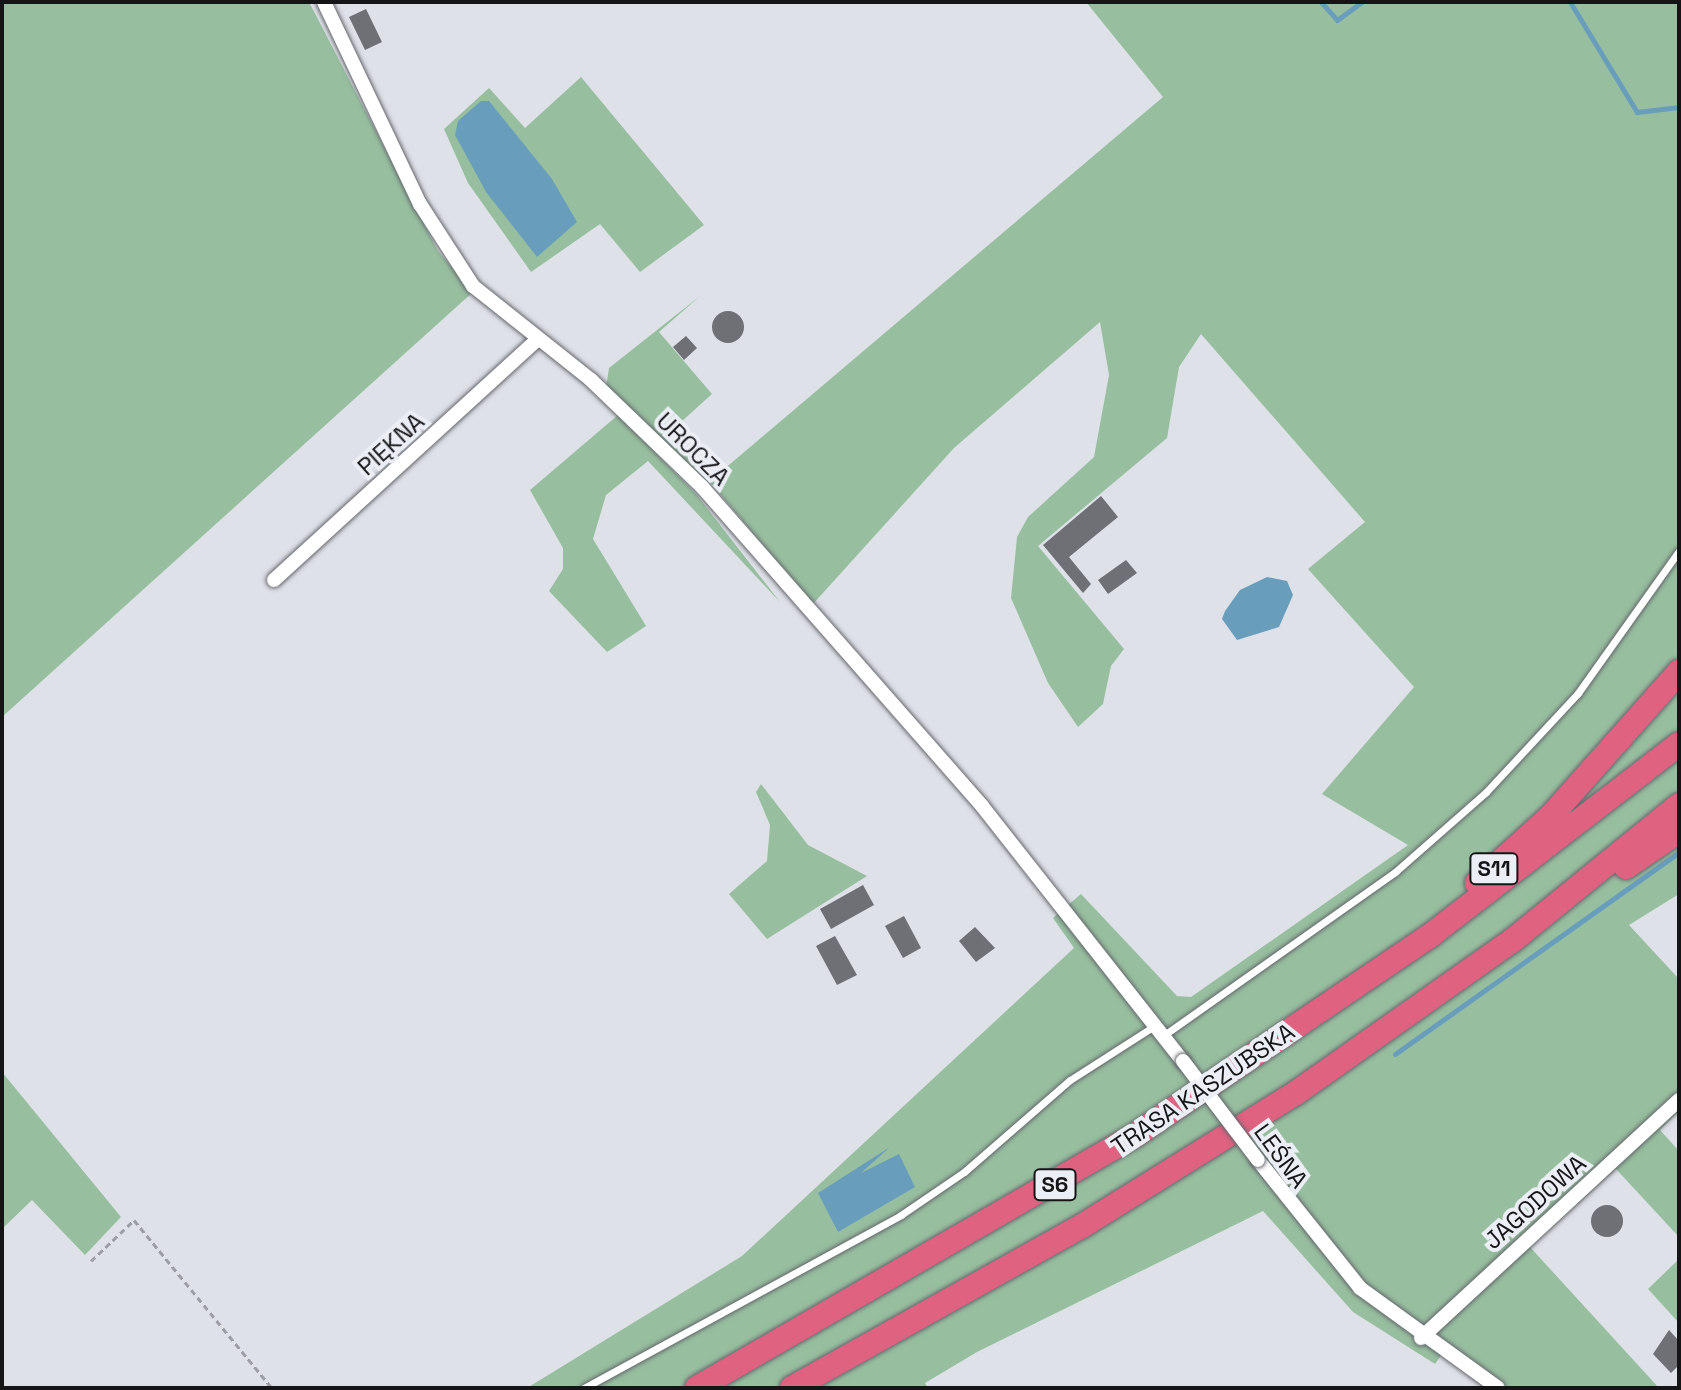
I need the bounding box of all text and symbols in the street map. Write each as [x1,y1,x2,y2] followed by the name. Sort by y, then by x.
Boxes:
[650,406,736,492] street label: UROCZA
[352,407,430,481] street label: PIĘKNA
[1468,851,1520,887] road number: S11
[1106,1017,1300,1161] street label: TRASA KASZUBSKA
[1248,1118,1314,1194] street label: LEŚNA
[1478,1149,1592,1255] street label: JAGODOWA
[1033,1167,1077,1203] road number: S6

